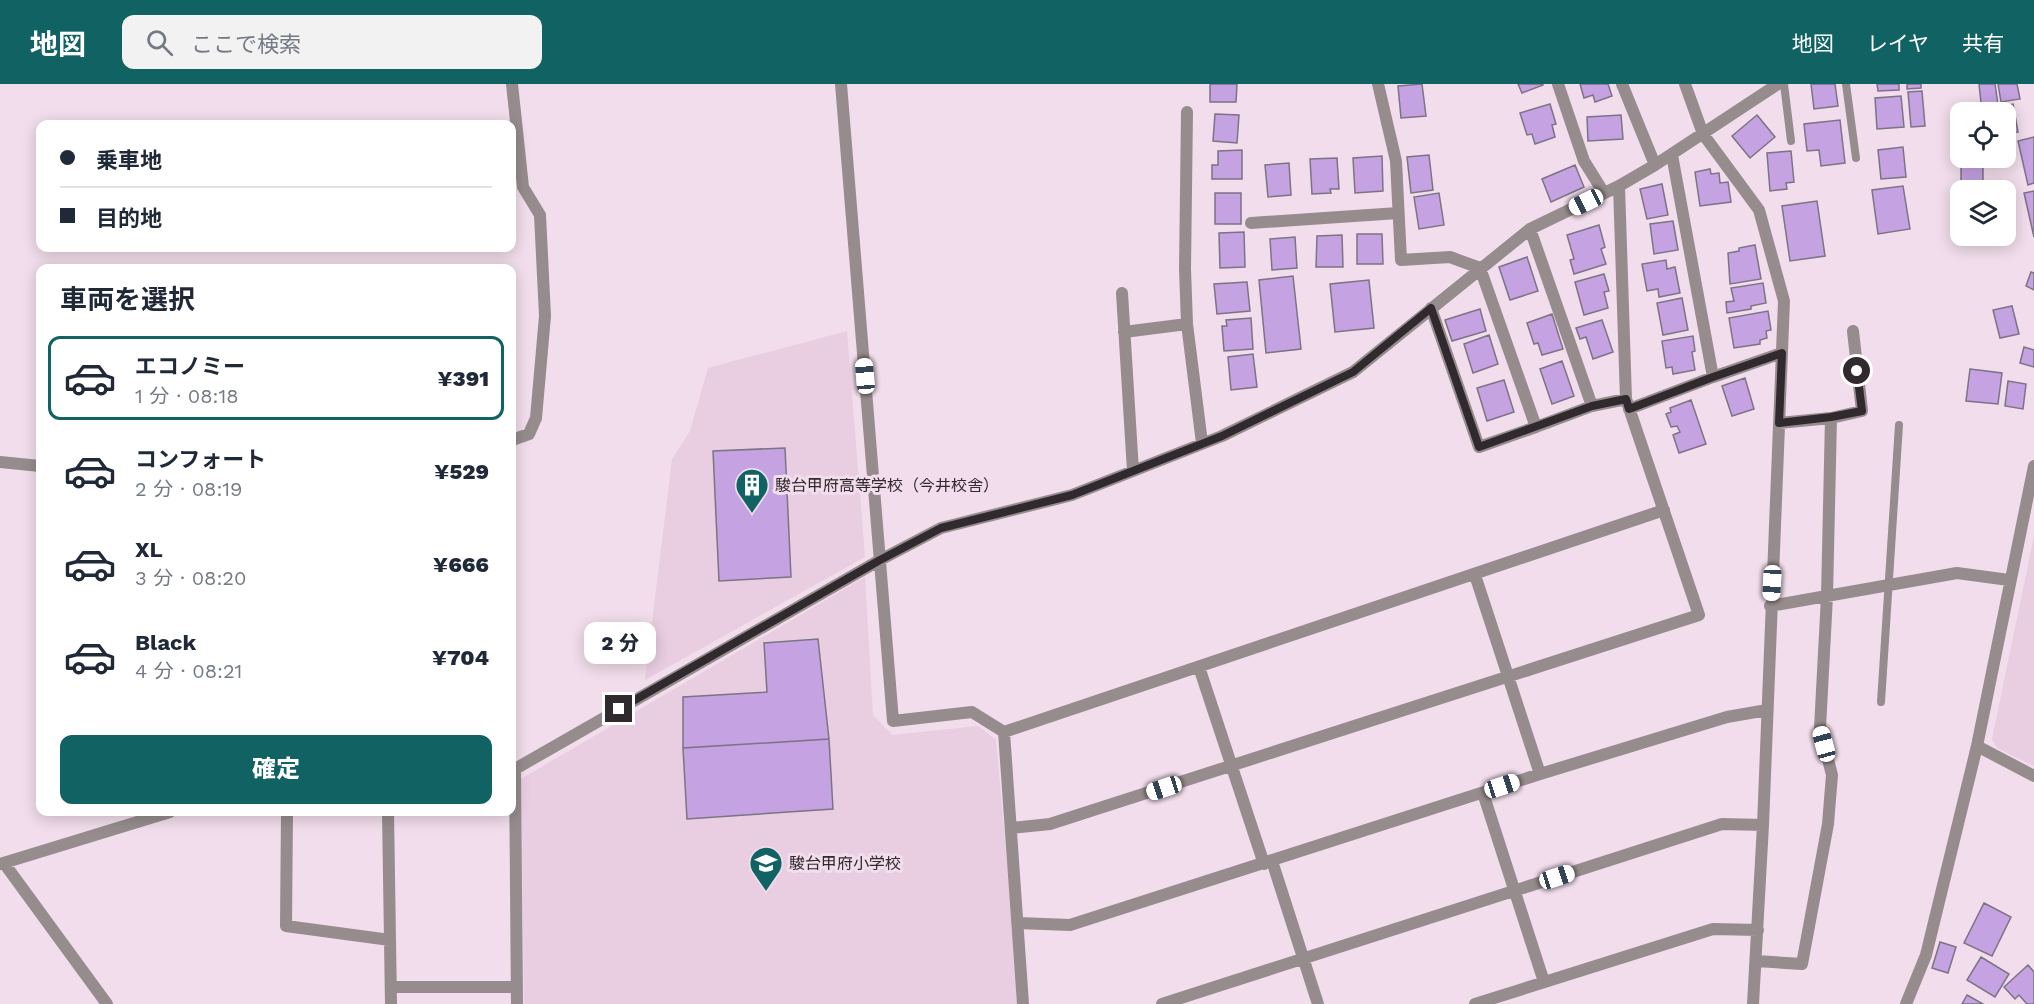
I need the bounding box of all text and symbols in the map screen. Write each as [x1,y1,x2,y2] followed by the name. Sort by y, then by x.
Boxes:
[122,15,542,69] search box
[143,26,176,59] icon: search
[30,28,86,61] text: 地図
[1792,31,1834,56] text: 地図
[1867,31,1929,56] text: レイヤ
[1962,31,2004,56] text: 共有
[191,32,301,57] text: ここで検索
[1950,102,2016,246] map controls
[1950,102,2016,168] button: locate
[96,148,162,173] text: 乗車地
[1950,180,2016,246] button: layers
[1566,186,1606,218] car
[96,206,162,231] text: 目的地
[60,284,195,316] text: 車両を選択
[63,351,117,405] icon: car
[135,354,245,379] text: エコノミー
[854,357,876,395] car
[1843,357,1870,384] route start
[437,366,489,391] text: ¥391
[135,384,239,408] text: 1 分 · 08:18
[63,444,117,498] icon: car
[135,447,266,472] text: コンフォート
[434,459,489,484] text: ¥529
[734,467,770,514] building icon: 駿台甲府高等学校（今井校舎）
[775,476,999,495] place label: 駿台甲府高等学校（今井校舎）
[135,477,242,501] text: 2 分 · 08:19
[63,537,117,591] icon: car
[135,537,163,562] text: XL
[433,552,489,577] text: ¥666
[1762,565,1782,601] car
[135,566,246,590] text: 3 分 · 08:20
[583,622,655,664] callout: 2 分
[63,630,117,684] icon: car
[135,630,196,655] text: Black
[601,631,639,655] text: 2 分
[432,645,489,670] text: ¥704
[135,659,242,683] text: 4 分 · 08:21
[605,695,632,722] route end
[1811,724,1837,764] car
[60,735,492,804] button: 確定
[1482,772,1522,800] car
[1144,774,1184,802] car
[748,845,784,892] school or university icon: 駿台甲府小学校
[789,854,901,873] place label: 駿台甲府小学校
[1537,863,1577,891] car

